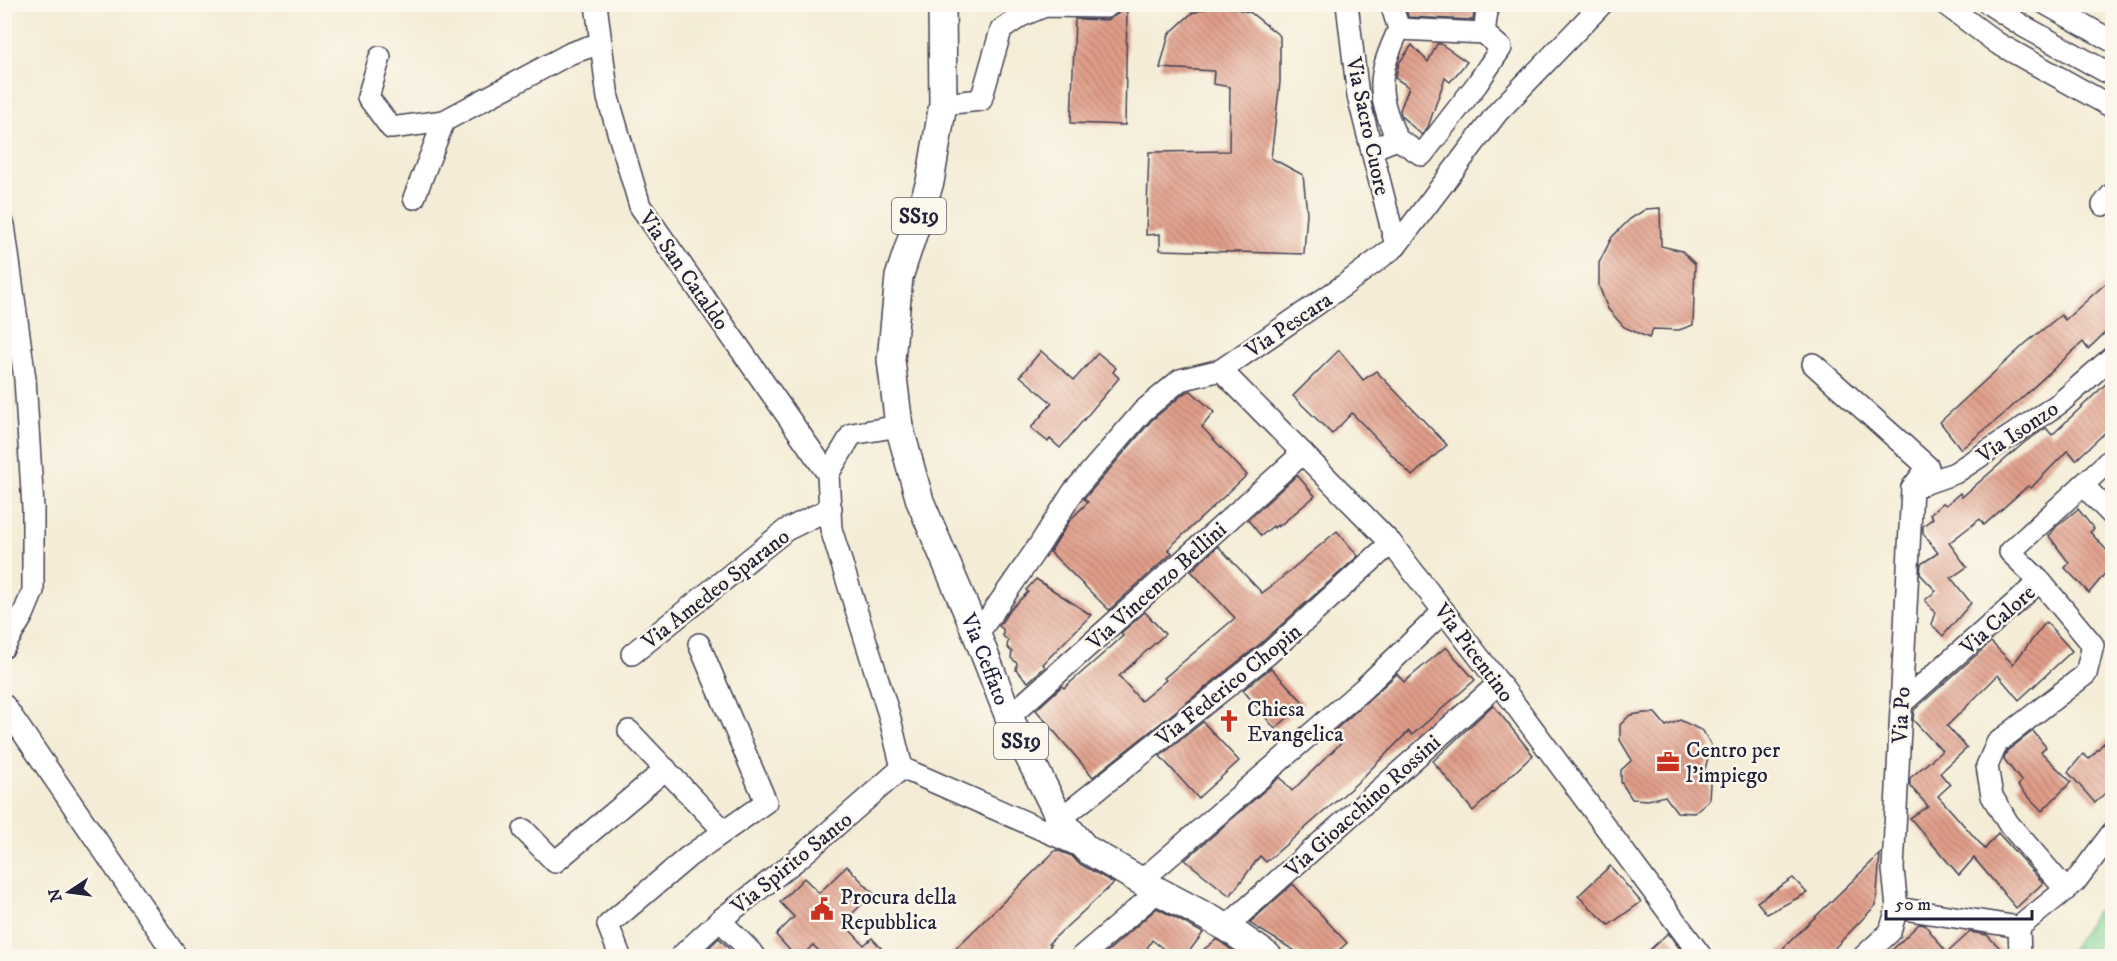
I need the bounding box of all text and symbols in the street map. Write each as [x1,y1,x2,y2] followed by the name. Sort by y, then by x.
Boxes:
[1339,54,1395,198] street label: Via Sacro Cuore
[892,198,946,234] road number: SS19
[632,205,735,336] street label: Via San Cataldo
[1240,286,1338,365] street label: Via Pescara
[1971,395,2064,470] street label: Via Isonzo
[1081,516,1232,657] street label: Via Vincenzo Bellini
[636,523,795,656] street label: Via Amedeo Sparano
[1954,579,2041,662] street label: Via Calore
[1427,597,1520,708] street label: Via Picentino
[954,608,1015,709] street label: Via Ceffato
[1150,618,1308,753] street label: Via Federico Chopin
[1886,686,1916,745] street label: Via Po
[1247,696,1344,748] place label: Chiesa Evangelica
[1216,708,1242,734] church icon: Chiesa Evangelica
[994,723,1048,759] road number: SS19
[1279,729,1446,884] street label: Via Gioacchino Rossini
[1686,737,1781,789] place label: Centro per l'impiego
[1655,749,1681,775] office icon: Centro per l'impiego
[725,806,858,921] street label: Via Spirito Santo
[39,862,99,922] north arrow
[1886,883,2032,921] scale bar
[840,884,957,936] place label: Procura della Repubblica
[44,886,67,904] text: N
[1895,894,1931,916] text: 50 m
[809,896,835,922] public building icon: Procura della Repubblica

